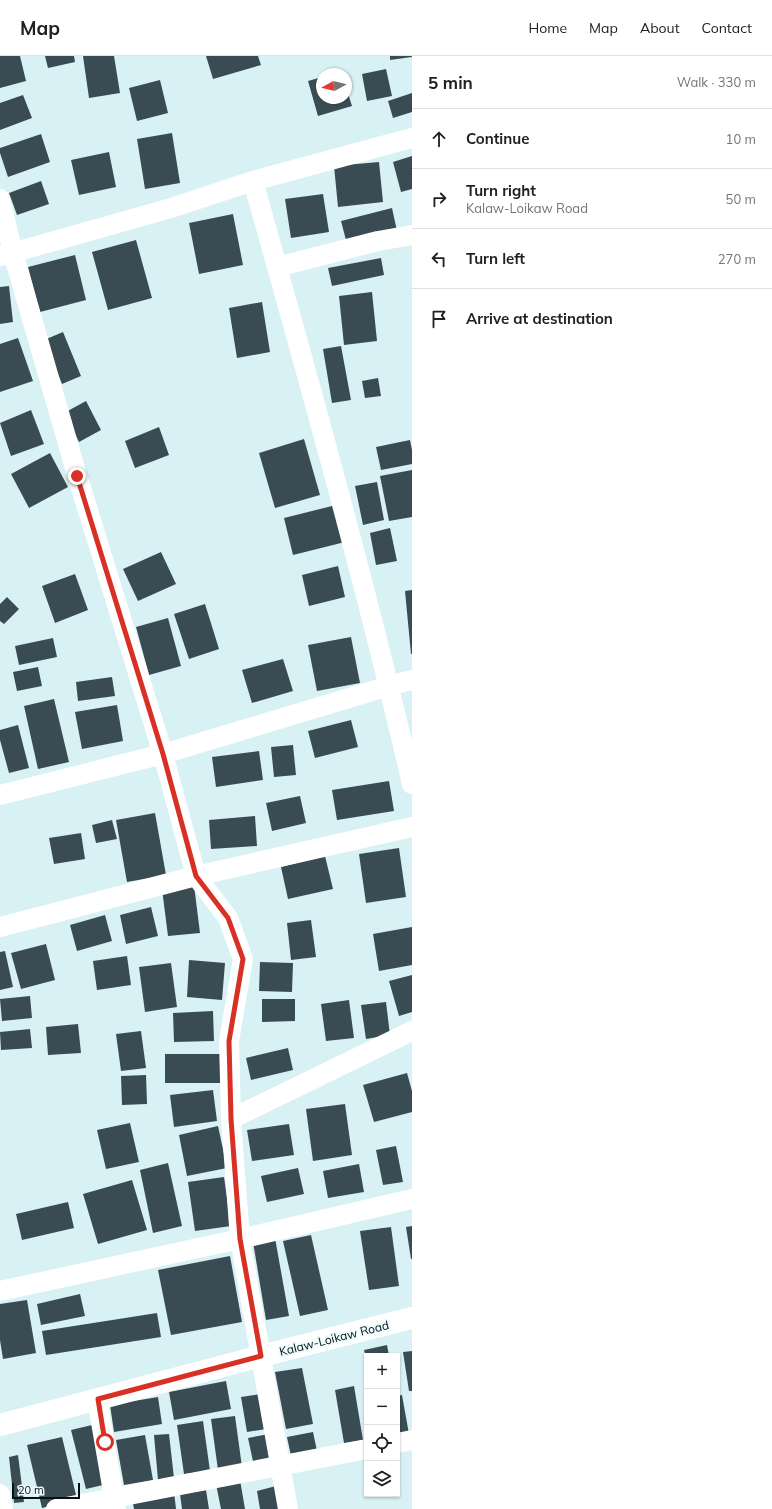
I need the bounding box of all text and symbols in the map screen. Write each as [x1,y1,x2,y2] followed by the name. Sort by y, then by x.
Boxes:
[20,16,60,40] text: Map
[528,19,567,37] text: Home
[589,19,618,37] text: Map
[640,19,680,37] text: About
[702,19,752,37] text: Contact
[316,68,352,104] north arrow
[428,72,473,93] text: 5 min
[677,74,756,90] text: Walk · 330 m
[428,128,450,150] icon: ahead
[466,129,529,148] text: Continue
[726,131,756,147] text: 10 m
[466,181,536,200] text: Turn right
[428,188,450,210] icon: right
[726,191,756,207] text: 50 m
[466,200,588,216] text: Kalaw-Loikaw Road
[428,248,450,270] icon: left
[466,249,525,268] text: Turn left
[718,251,756,267] text: 270 m
[428,308,450,330] icon: arrive
[466,309,613,328] text: Arrive at destination
[68,467,86,485] route end
[278,1317,390,1359] street label: Kalaw-Loikaw Road
[364,1353,400,1497] map controls
[364,1353,400,1389] button: +
[364,1389,400,1425] button: −
[364,1425,400,1461] button: locate
[96,1433,114,1451] route start
[364,1461,400,1497] button: layers
[12,1481,80,1500] scale bar
[18,1483,44,1497] text: 20 m

